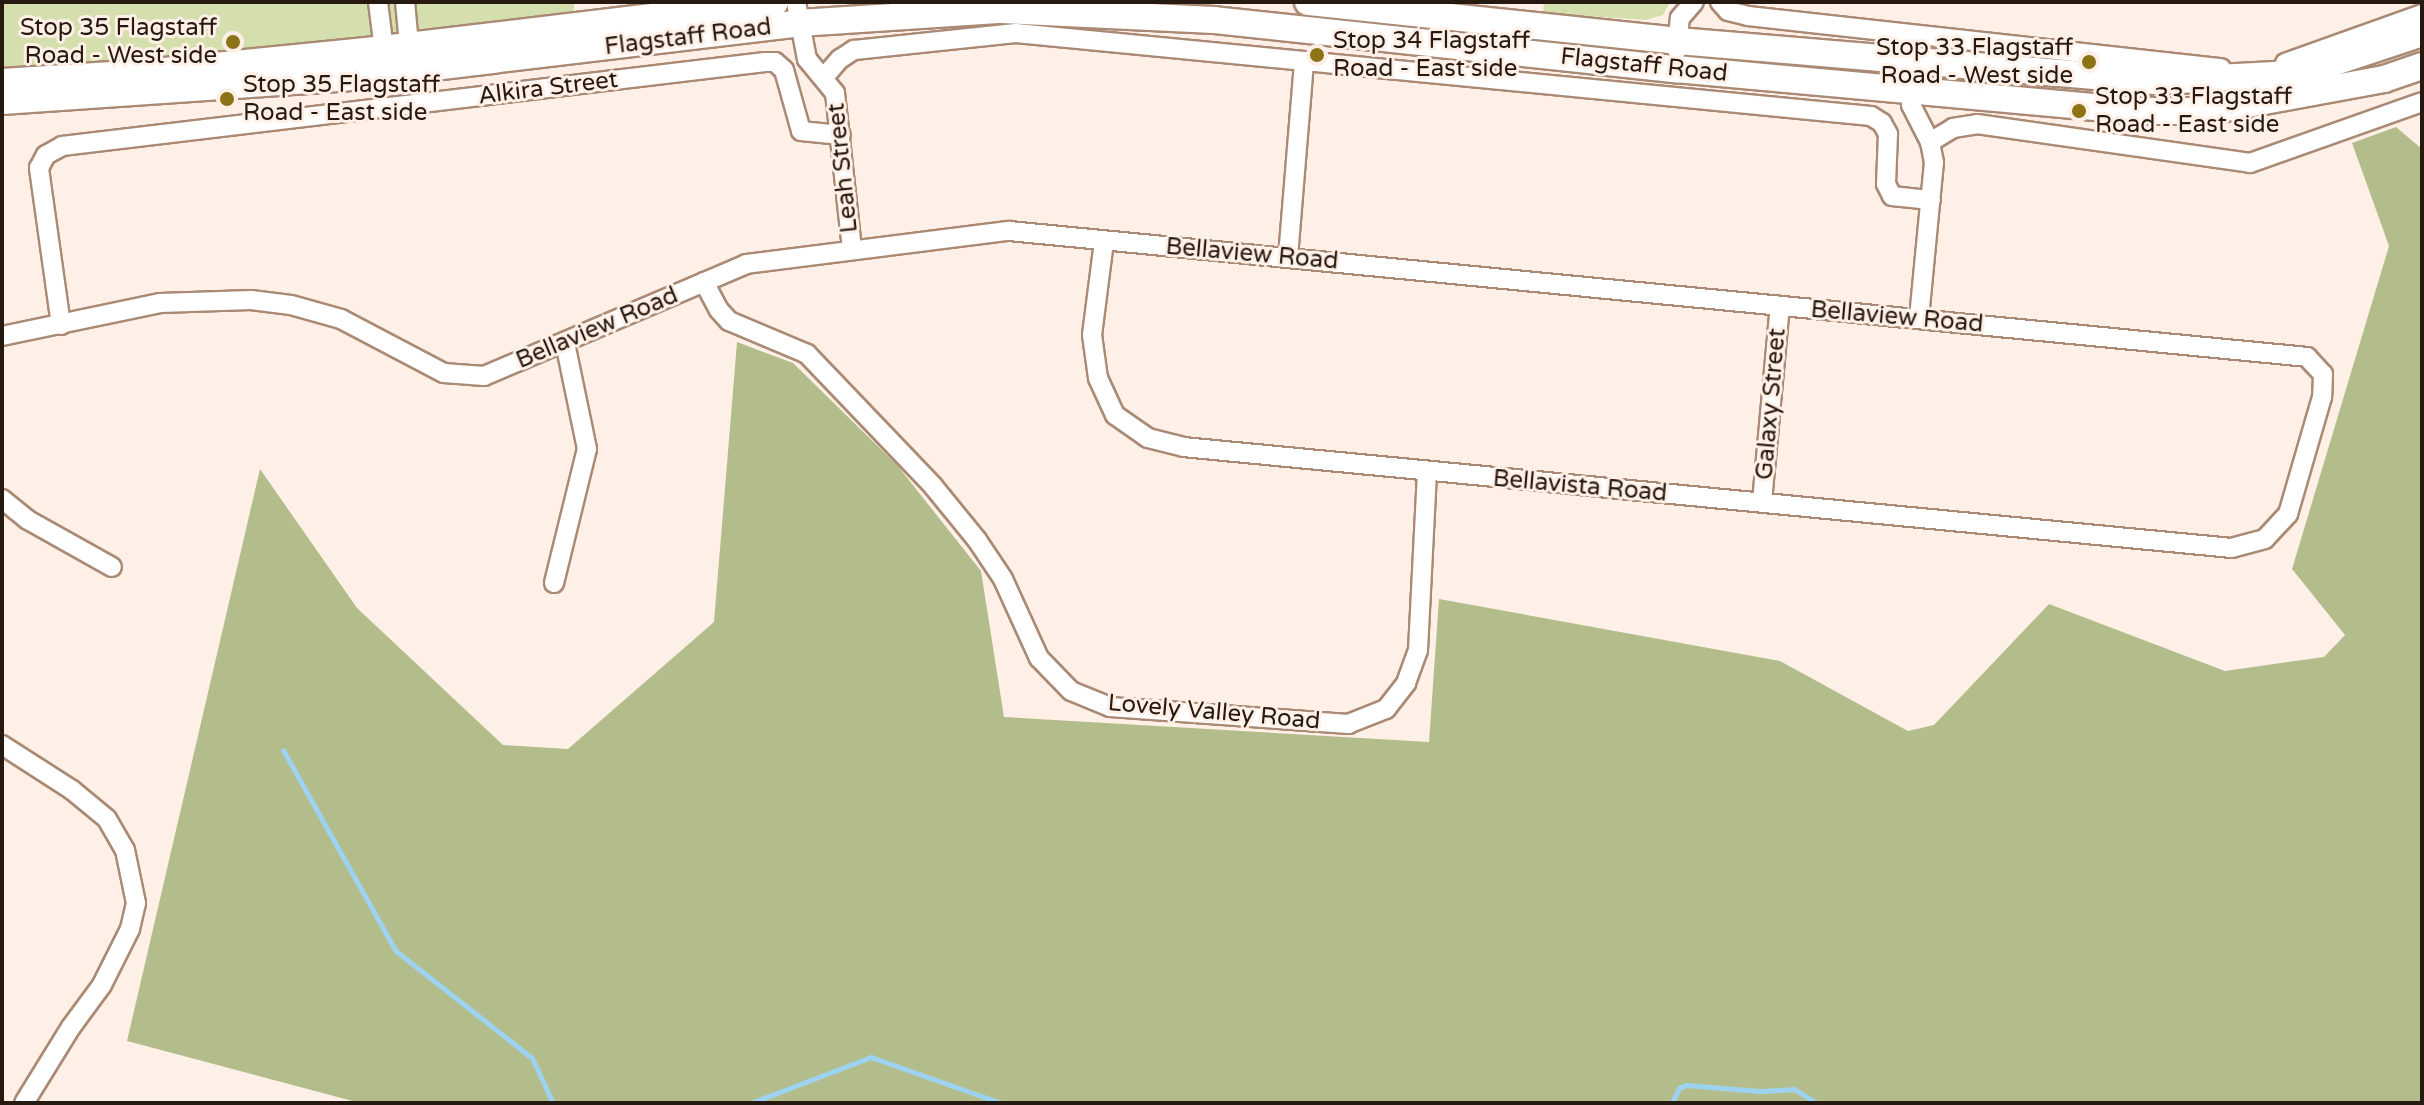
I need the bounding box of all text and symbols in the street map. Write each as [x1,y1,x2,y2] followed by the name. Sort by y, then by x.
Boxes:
[603,12,773,62] street label: Flagstaff Road
[20,14,217,70] place label: Stop 35 Flagstaff Road - West side
[1333,27,1530,83] place label: Stop 34 Flagstaff Road - East side
[224,33,242,51] marker: Stop 35 Flagstaff Road - West side
[1876,34,2073,90] place label: Stop 33 Flagstaff Road - West side
[1559,42,1729,88] street label: Flagstaff Road
[1308,46,1326,64] marker: Stop 34 Flagstaff Road - East side
[2080,53,2098,71] marker: Stop 33 Flagstaff Road - West side
[477,65,619,111] street label: Alkira Street
[243,71,440,127] place label: Stop 35 Flagstaff Road - East side
[2095,83,2292,139] place label: Stop 33 Flagstaff Road - East side
[218,90,236,108] marker: Stop 35 Flagstaff Road - East side
[822,102,864,234] street label: Leah Street
[2070,102,2088,120] marker: Stop 33 Flagstaff Road - East side
[1165,232,1339,276] street label: Bellaview Road
[512,281,682,375] street label: Bellaview Road
[1810,295,1984,339] street label: Bellaview Road
[1750,327,1792,481] street label: Galaxy Street
[1492,464,1668,508] street label: Bellavista Road
[1107,688,1321,736] street label: Lovely Valley Road

